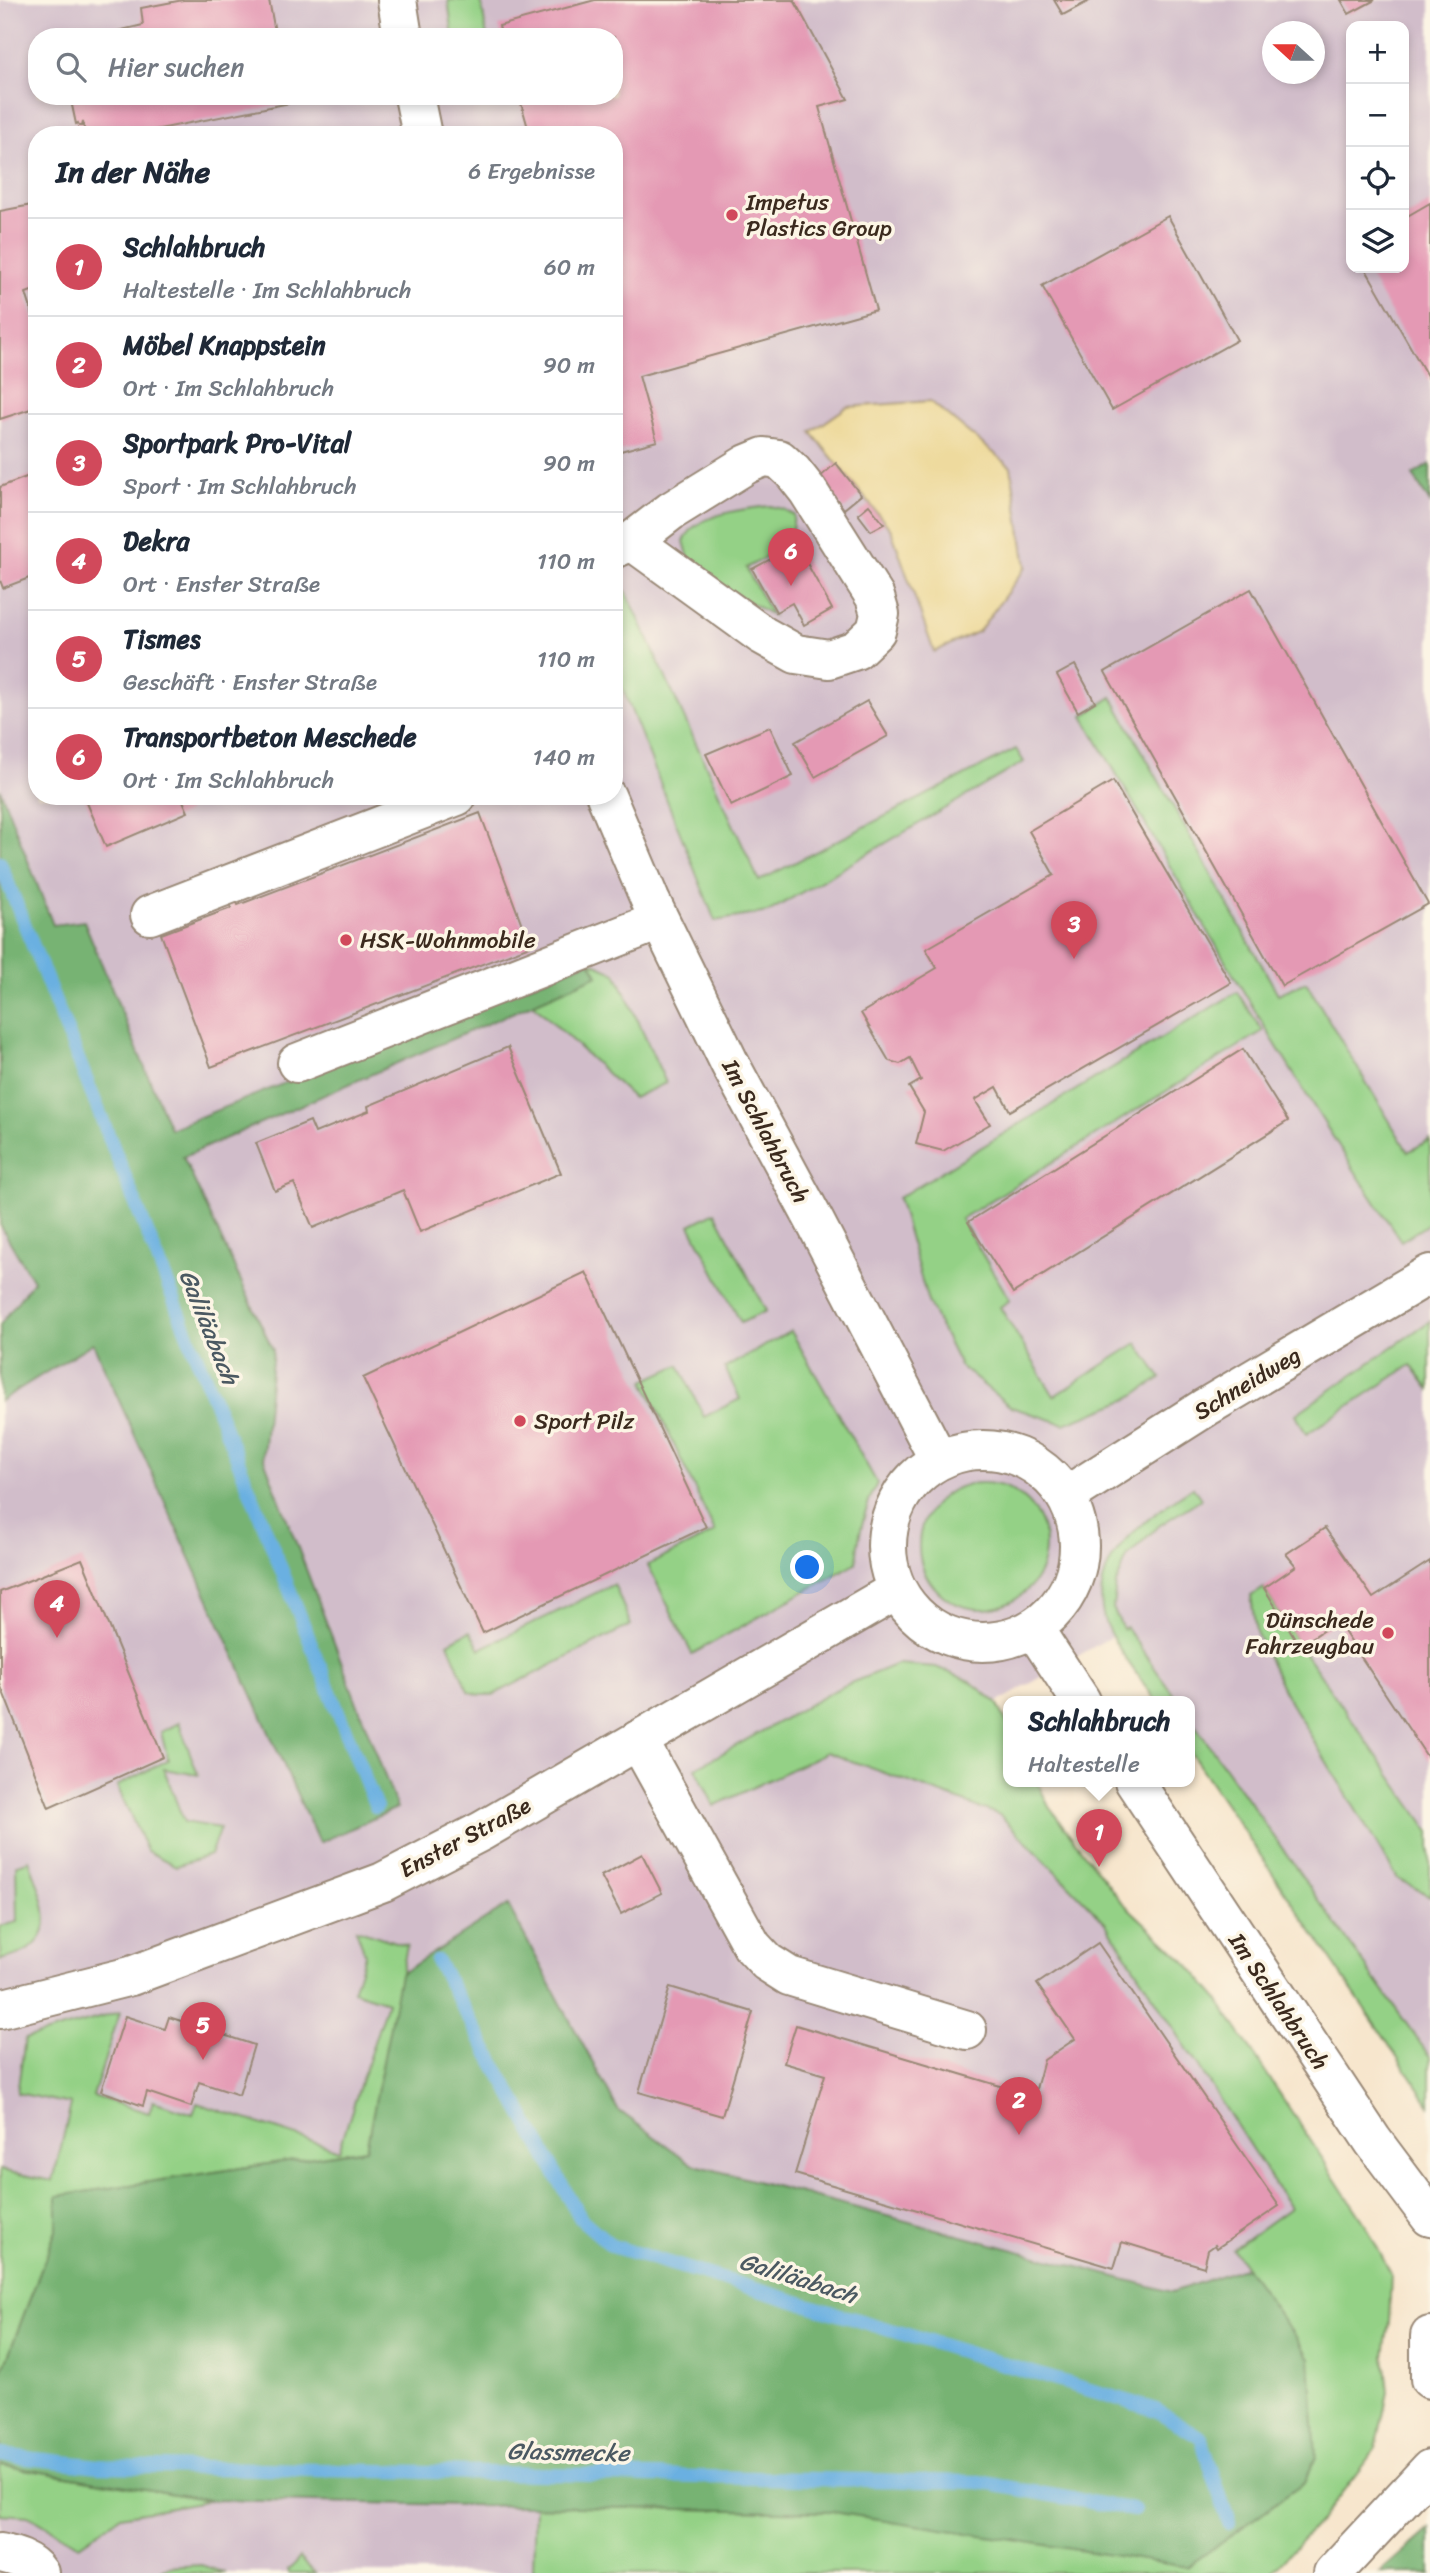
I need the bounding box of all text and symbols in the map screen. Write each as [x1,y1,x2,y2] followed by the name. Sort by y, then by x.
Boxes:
[1262,21,1325,84] north arrow
[1346,21,1409,273] map controls
[1346,21,1409,84] button: +
[28,28,623,105] search box
[108,44,244,90] text: Hier suchen
[52,48,90,86] icon: search
[1346,84,1409,147] button: −
[56,145,210,199] text: In der Nähe
[1346,147,1409,210] button: locate
[468,151,595,192] text: 6 Ergebnisse
[745,182,892,249] place label: Impetus Plastics Group
[724,207,740,223] marker: Impetus Plastics Group
[1346,210,1409,273] button: layers
[123,224,265,270] text: Schlahbruch
[74,247,84,288] text: 1
[544,247,595,288] text: 60 m
[123,270,411,311] text: Haltestelle · Im Schlahbruch
[123,322,325,368] text: Möbel Knappstein
[72,345,86,386] text: 2
[543,345,595,386] text: 90 m
[123,368,334,409] text: Ort · Im Schlahbruch
[123,420,351,466] text: Sportpark Pro-Vital
[73,443,85,484] text: 3
[543,443,595,484] text: 90 m
[123,466,357,507] text: Sport · Im Schlahbruch
[123,518,189,564] text: Dekra
[768,528,814,586] pin: 6
[72,541,86,582] text: 4
[537,541,595,582] text: 110 m
[123,564,320,605] text: Ort · Enster Straße
[123,616,201,662] text: Tismes
[72,639,86,680] text: 5
[537,639,595,680] text: 110 m
[123,662,377,703] text: Geschäft · Enster Straße
[123,714,417,760] text: Transportbeton Meschede
[72,737,86,778] text: 6
[533,737,595,778] text: 140 m
[123,760,334,801] text: Ort · Im Schlahbruch
[1051,901,1097,959] pin: 3
[360,920,536,961] place label: HSK-Wohnmobile
[338,932,354,948] marker: HSK-Wohnmobile
[710,1051,821,1211] street label: Im Schlahbruch
[167,1263,252,1393] water label: Galiläabach
[1186,1335,1309,1432] street label: Schneidweg
[534,1401,635,1442] place label: Sport Pilz
[512,1413,528,1429] marker: Sport Pilz
[790,1550,824,1584] your location
[34,1580,80,1638] pin: 4
[1246,1600,1375,1667] place label: Dünschede Fahrzeugbau
[1380,1625,1396,1641] marker: Dünschede Fahrzeugbau
[1003,1696,1195,1787] popup
[1028,1698,1170,1744] text: Schlahbruch
[1028,1744,1140,1785] text: Haltestelle
[392,1785,539,1890] street label: Enster Straße
[1076,1809,1122,1867] pin: 1
[1217,1923,1340,2078] street label: Im Schlahbruch
[180,2002,226,2060] pin: 5
[996,2077,1042,2135] pin: 2
[734,2240,864,2316] water label: Galiläabach
[507,2430,632,2474] water label: Glassmecke

